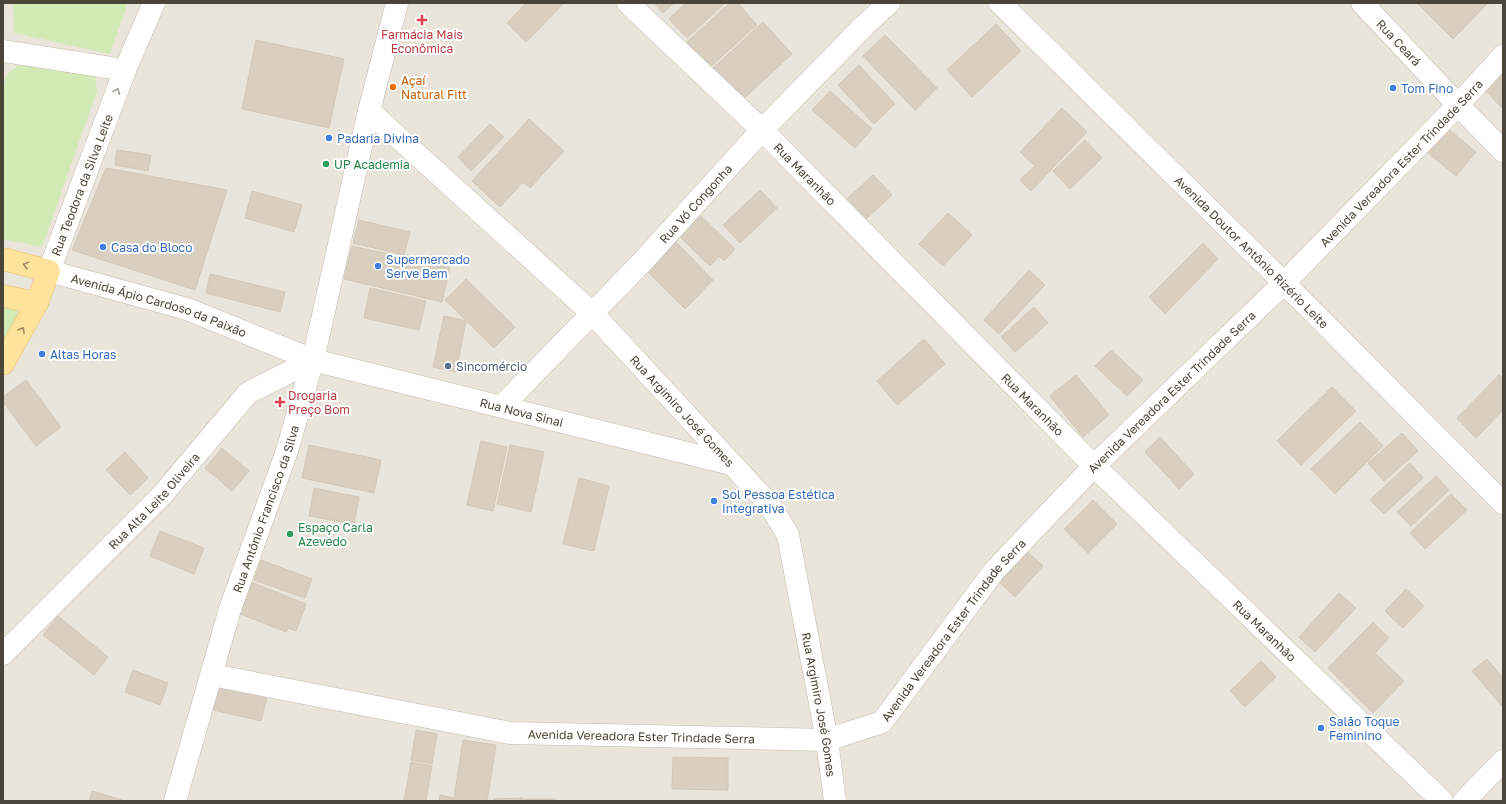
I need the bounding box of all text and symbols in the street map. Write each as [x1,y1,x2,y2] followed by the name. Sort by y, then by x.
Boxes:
[417,15,427,25] marker: Farmácia Mais Econômica
[1374,16,1424,69] street label: Rua Ceará
[381,27,463,56] place label: Farmácia Mais Econômica
[401,73,467,102] place label: Açaí Natural Fitt
[1316,76,1485,250] street label: Avenida Vereadora Ester Trindade Serra
[1401,81,1453,96] place label: Tom Fino
[388,82,398,92] marker: Açaí Natural Fitt
[1388,83,1398,93] marker: Tom Fino
[113,87,121,94] one-way arrow
[48,112,116,258] street label: Rua Teodora da Silva Leite
[337,131,419,146] place label: Padaria Divina
[324,133,334,143] marker: Padaria Divina
[771,139,839,208] street label: Rua Maranhão
[334,157,410,172] place label: UP Academia
[321,159,331,169] marker: UP Academia
[656,161,735,246] street label: Rua Vó Congonha
[1172,172,1332,331] street label: Avenida Doutor Antônio Rizério Leite
[111,240,192,255] place label: Casa do Bloco
[98,242,108,252] marker: Casa do Bloco
[386,252,470,281] place label: Supermercado Serve Bem
[23,261,30,270] one-way arrow
[373,261,383,271] marker: Supermercado Serve Bem
[69,270,249,340] street label: Avenida Ápio Cardoso da Paixão
[1084,307,1258,476] street label: Avenida Vereadora Ester Trindade Serra
[18,326,25,334] one-way arrow
[50,347,116,362] place label: Altas Horas
[37,349,47,359] marker: Altas Horas
[627,352,738,470] street label: Rua Argimiro José Gomes
[456,359,527,374] place label: Sincomércio
[443,361,453,371] marker: Sincomércio
[999,370,1067,439] street label: Rua Maranhão
[288,388,350,417] place label: Drogaria Preço Bom
[478,394,565,430] street label: Rua Nova Sinai
[275,397,285,407] marker: Drogaria Preço Bom
[229,423,302,595] street label: Rua Antônio Francisco da Silva
[105,449,202,552] street label: Rua Alta Leite Oliveira
[722,487,835,516] place label: Sol Pessoa Estética Integrativa
[709,496,719,506] marker: Sol Pessoa Estética Integrativa
[298,520,373,549] place label: Espaço Carla Azevedo
[285,529,295,539] marker: Espaço Carla Azevedo
[878,535,1028,724] street label: Avenida Vereadora Ester Trindade Serra
[1230,596,1300,664] street label: Rua Maranhão
[799,631,839,778] street label: Rua Argimiro José Gomes
[1329,714,1399,743] place label: Salão Toque Feminino
[1316,723,1326,733] marker: Salão Toque Feminino
[528,726,755,746] street label: Avenida Vereadora Ester Trindade Serra

